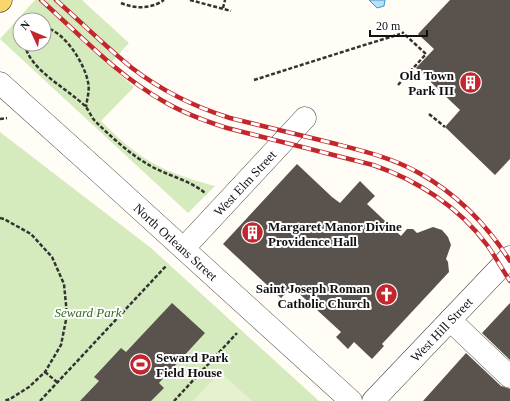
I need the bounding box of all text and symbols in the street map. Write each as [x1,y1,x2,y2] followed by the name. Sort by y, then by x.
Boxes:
[12,12,52,52] north arrow
[370,12,427,38] scale bar
[18,18,32,32] text: N
[376,19,401,33] text: 20 m
[399,68,455,98] place label: Old Town Park III
[457,69,483,95] building icon: Old Town Park III
[211,147,279,219] street label: West Elm Street
[131,200,221,284] street label: North Orleans Street
[268,219,402,249] place label: Margaret Manor Divine Providence Hall
[239,220,265,246] building icon: Margaret Manor Divine Providence Hall
[256,281,371,311] place label: Saint Joseph Roman Catholic Church
[373,282,399,308] church icon: Saint Joseph Roman Catholic Church
[408,294,476,365] street label: West Hill Street
[54,305,122,320] park label: Seward Park
[156,350,229,380] place label: Seward Park Field House
[128,351,154,377] sports icon: Seward Park Field House

